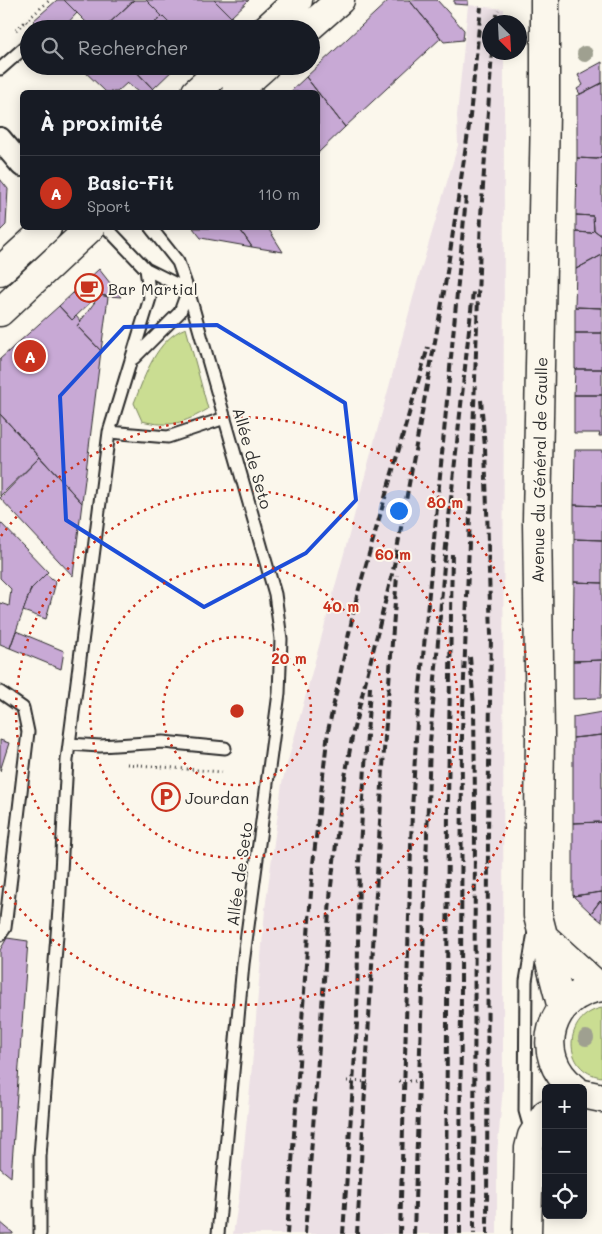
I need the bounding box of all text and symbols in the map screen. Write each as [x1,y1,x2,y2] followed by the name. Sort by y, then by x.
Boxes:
[482,15,527,60] north arrow
[20,20,320,75] search box
[38,34,66,62] icon: search
[78,35,188,60] text: Rechercher
[40,109,163,136] text: À proximité
[87,170,174,195] text: Basic-Fit
[50,183,62,204] text: A
[258,183,300,204] text: 110 m
[87,195,130,216] text: Sport
[74,273,104,303] cafe icon: Bar Martial
[108,278,198,299] place label: Bar Martial
[14,337,46,375] pin: A
[527,357,551,583] street label: Avenue du Général de Gaulle
[228,405,278,511] street label: Allée de Seto
[427,492,463,512] text: 80 m
[386,498,412,524] your location
[375,544,411,564] text: 60 m
[323,596,359,616] text: 40 m
[271,648,307,668] text: 20 m
[228,702,246,720] centre of rings
[151,782,181,812] parking icon: Jourdan
[185,787,249,808] place label: Jourdan
[221,821,257,927] street label: Allée de Seto
[542,1084,587,1219] map controls
[542,1084,587,1129] button: +
[542,1129,587,1174] button: −
[542,1174,587,1219] button: locate

